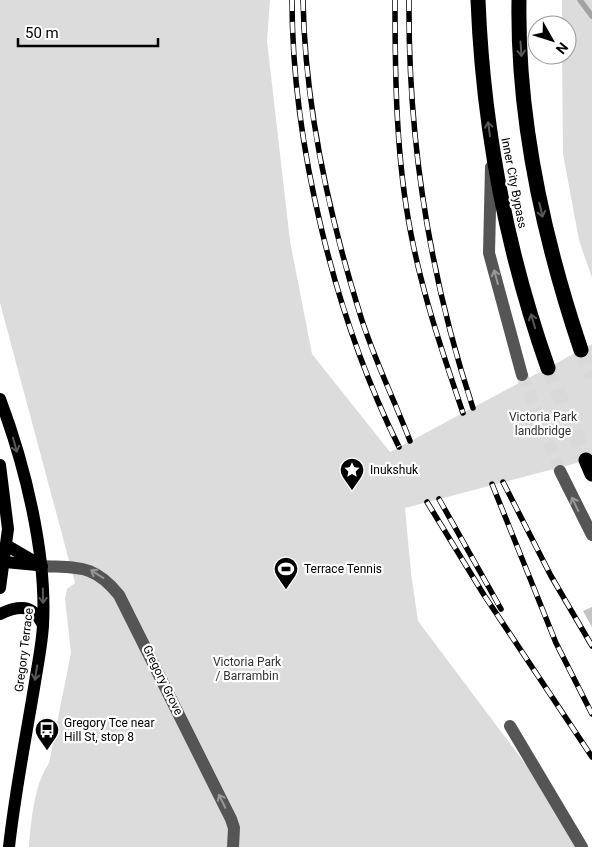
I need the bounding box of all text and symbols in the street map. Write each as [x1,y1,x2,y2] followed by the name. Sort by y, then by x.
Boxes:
[18,15,158,47] scale bar
[527,15,577,65] north arrow
[25,24,59,42] text: 50 m
[553,39,571,57] text: N
[516,40,525,56] one-way arrow
[484,122,494,138] one-way arrow
[498,136,530,230] street label: Inner City Bypass
[537,201,546,217] one-way arrow
[490,270,500,286] one-way arrow
[527,314,537,330] one-way arrow
[509,410,578,438] park label: Victoria Park landbridge
[11,437,21,453] one-way arrow
[339,457,365,491] place icon: Inukshuk
[370,463,419,477] place label: Inukshuk
[569,496,579,511] one-way arrow
[273,556,299,590] sports icon: Terrace Tennis
[304,562,382,576] place label: Terrace Tennis
[91,569,105,579] one-way arrow
[38,587,48,603] one-way arrow
[12,607,36,693] street label: Gregory Terrace
[140,643,186,717] street label: Gregory Grove
[213,655,282,683] park label: Victoria Park / Barrambin
[31,665,41,681] one-way arrow
[64,716,154,744] place label: Gregory Tce near Hill St, stop 8
[34,717,60,751] bus stop icon: Gregory Tce near Hill St, stop 8
[217,794,227,809] one-way arrow

